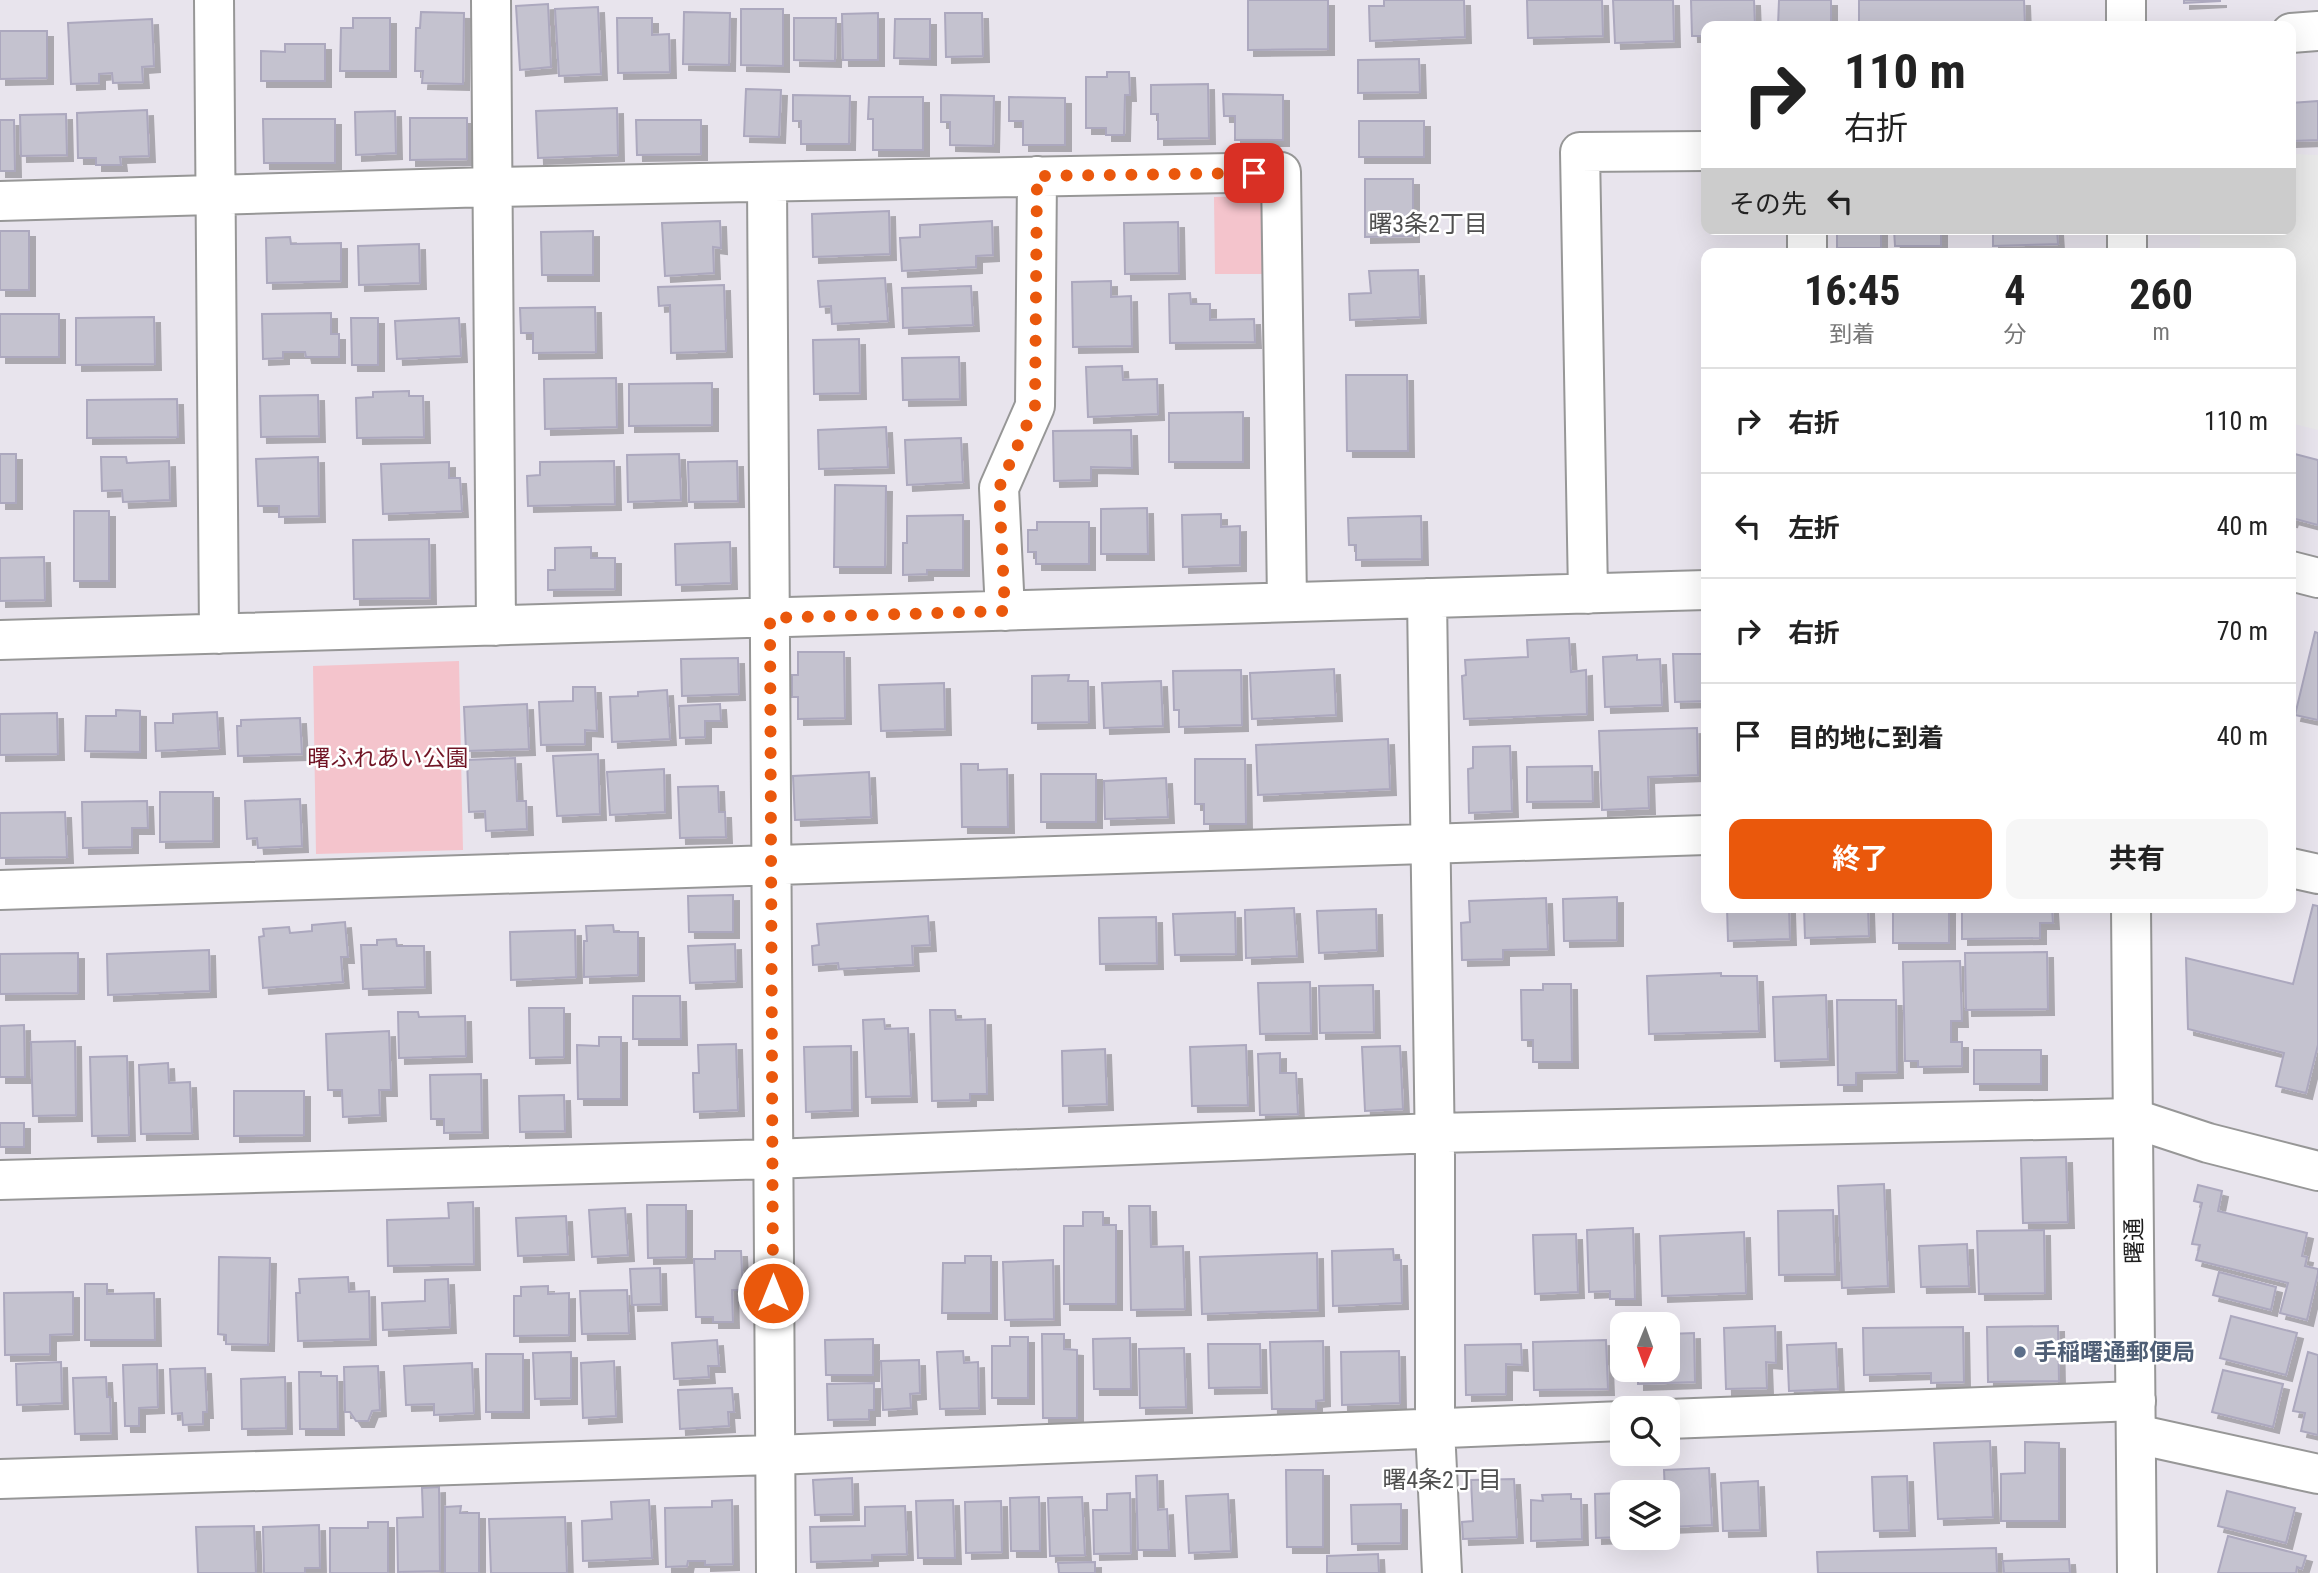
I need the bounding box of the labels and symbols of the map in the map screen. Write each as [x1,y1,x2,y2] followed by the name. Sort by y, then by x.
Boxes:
[1224,143,1284,203] pin
[1368,210,1488,238] district label: 曙3条2丁目
[308,745,469,772] park label: 曙ふれあい公園
[2121,1218,2148,1264] street label: 曙通
[736,1256,810,1330] position arrow
[1610,1312,1680,1382] north arrow
[2034,1339,2195,1366] place label: 手稲曙通郵便局
[2012,1344,2028,1360] marker: 手稲曙通郵便局
[1382,1466,1502,1494] district label: 曙4条2丁目

